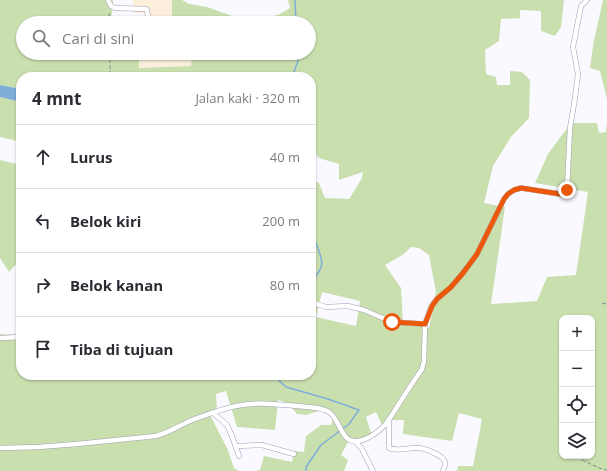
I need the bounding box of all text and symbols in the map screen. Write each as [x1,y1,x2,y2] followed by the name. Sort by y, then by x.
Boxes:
[16,16,316,60] search box
[30,27,52,49] icon: search
[62,28,134,48] text: Cari di sini
[32,87,81,110] text: 4 mnt
[195,89,300,107] text: Jalan kaki · 320 m
[32,146,54,168] icon: ahead
[70,147,112,167] text: Lurus
[270,148,300,166] text: 40 m
[558,181,576,199] route end
[32,210,54,232] icon: left
[70,211,141,231] text: Belok kiri
[262,212,300,230] text: 200 m
[32,274,54,296] icon: right
[70,275,163,295] text: Belok kanan
[270,276,300,294] text: 80 m
[383,313,401,331] route start
[559,315,595,459] map controls
[559,315,595,351] button: +
[32,338,54,360] icon: arrive
[70,339,173,359] text: Tiba di tujuan
[559,351,595,387] button: −
[559,387,595,423] button: locate
[559,423,595,459] button: layers

